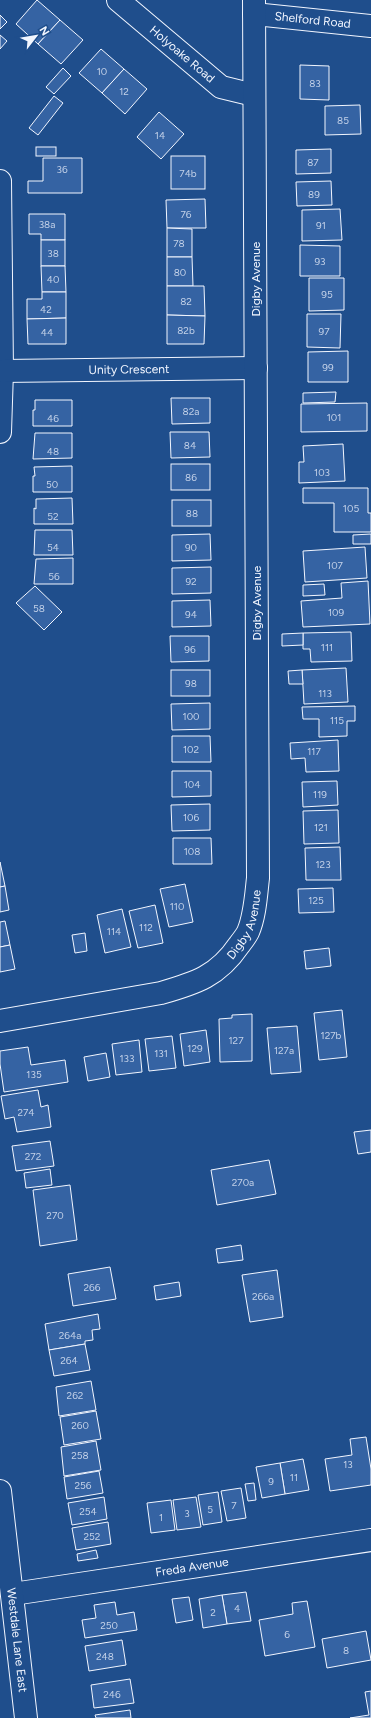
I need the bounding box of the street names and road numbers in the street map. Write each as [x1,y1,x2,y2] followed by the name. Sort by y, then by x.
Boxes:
[274,9,351,31] street label: Shelford Road
[147,23,218,86] street label: Holyoake Road
[249,241,263,316] street label: Digby Avenue
[88,362,170,377] street label: Unity Crescent
[250,565,264,640] street label: Digby Avenue
[224,889,264,962] street label: Digby Avenue
[154,1555,230,1579] street label: Freda Avenue
[4,1587,30,1693] street label: Westdale Lane East

